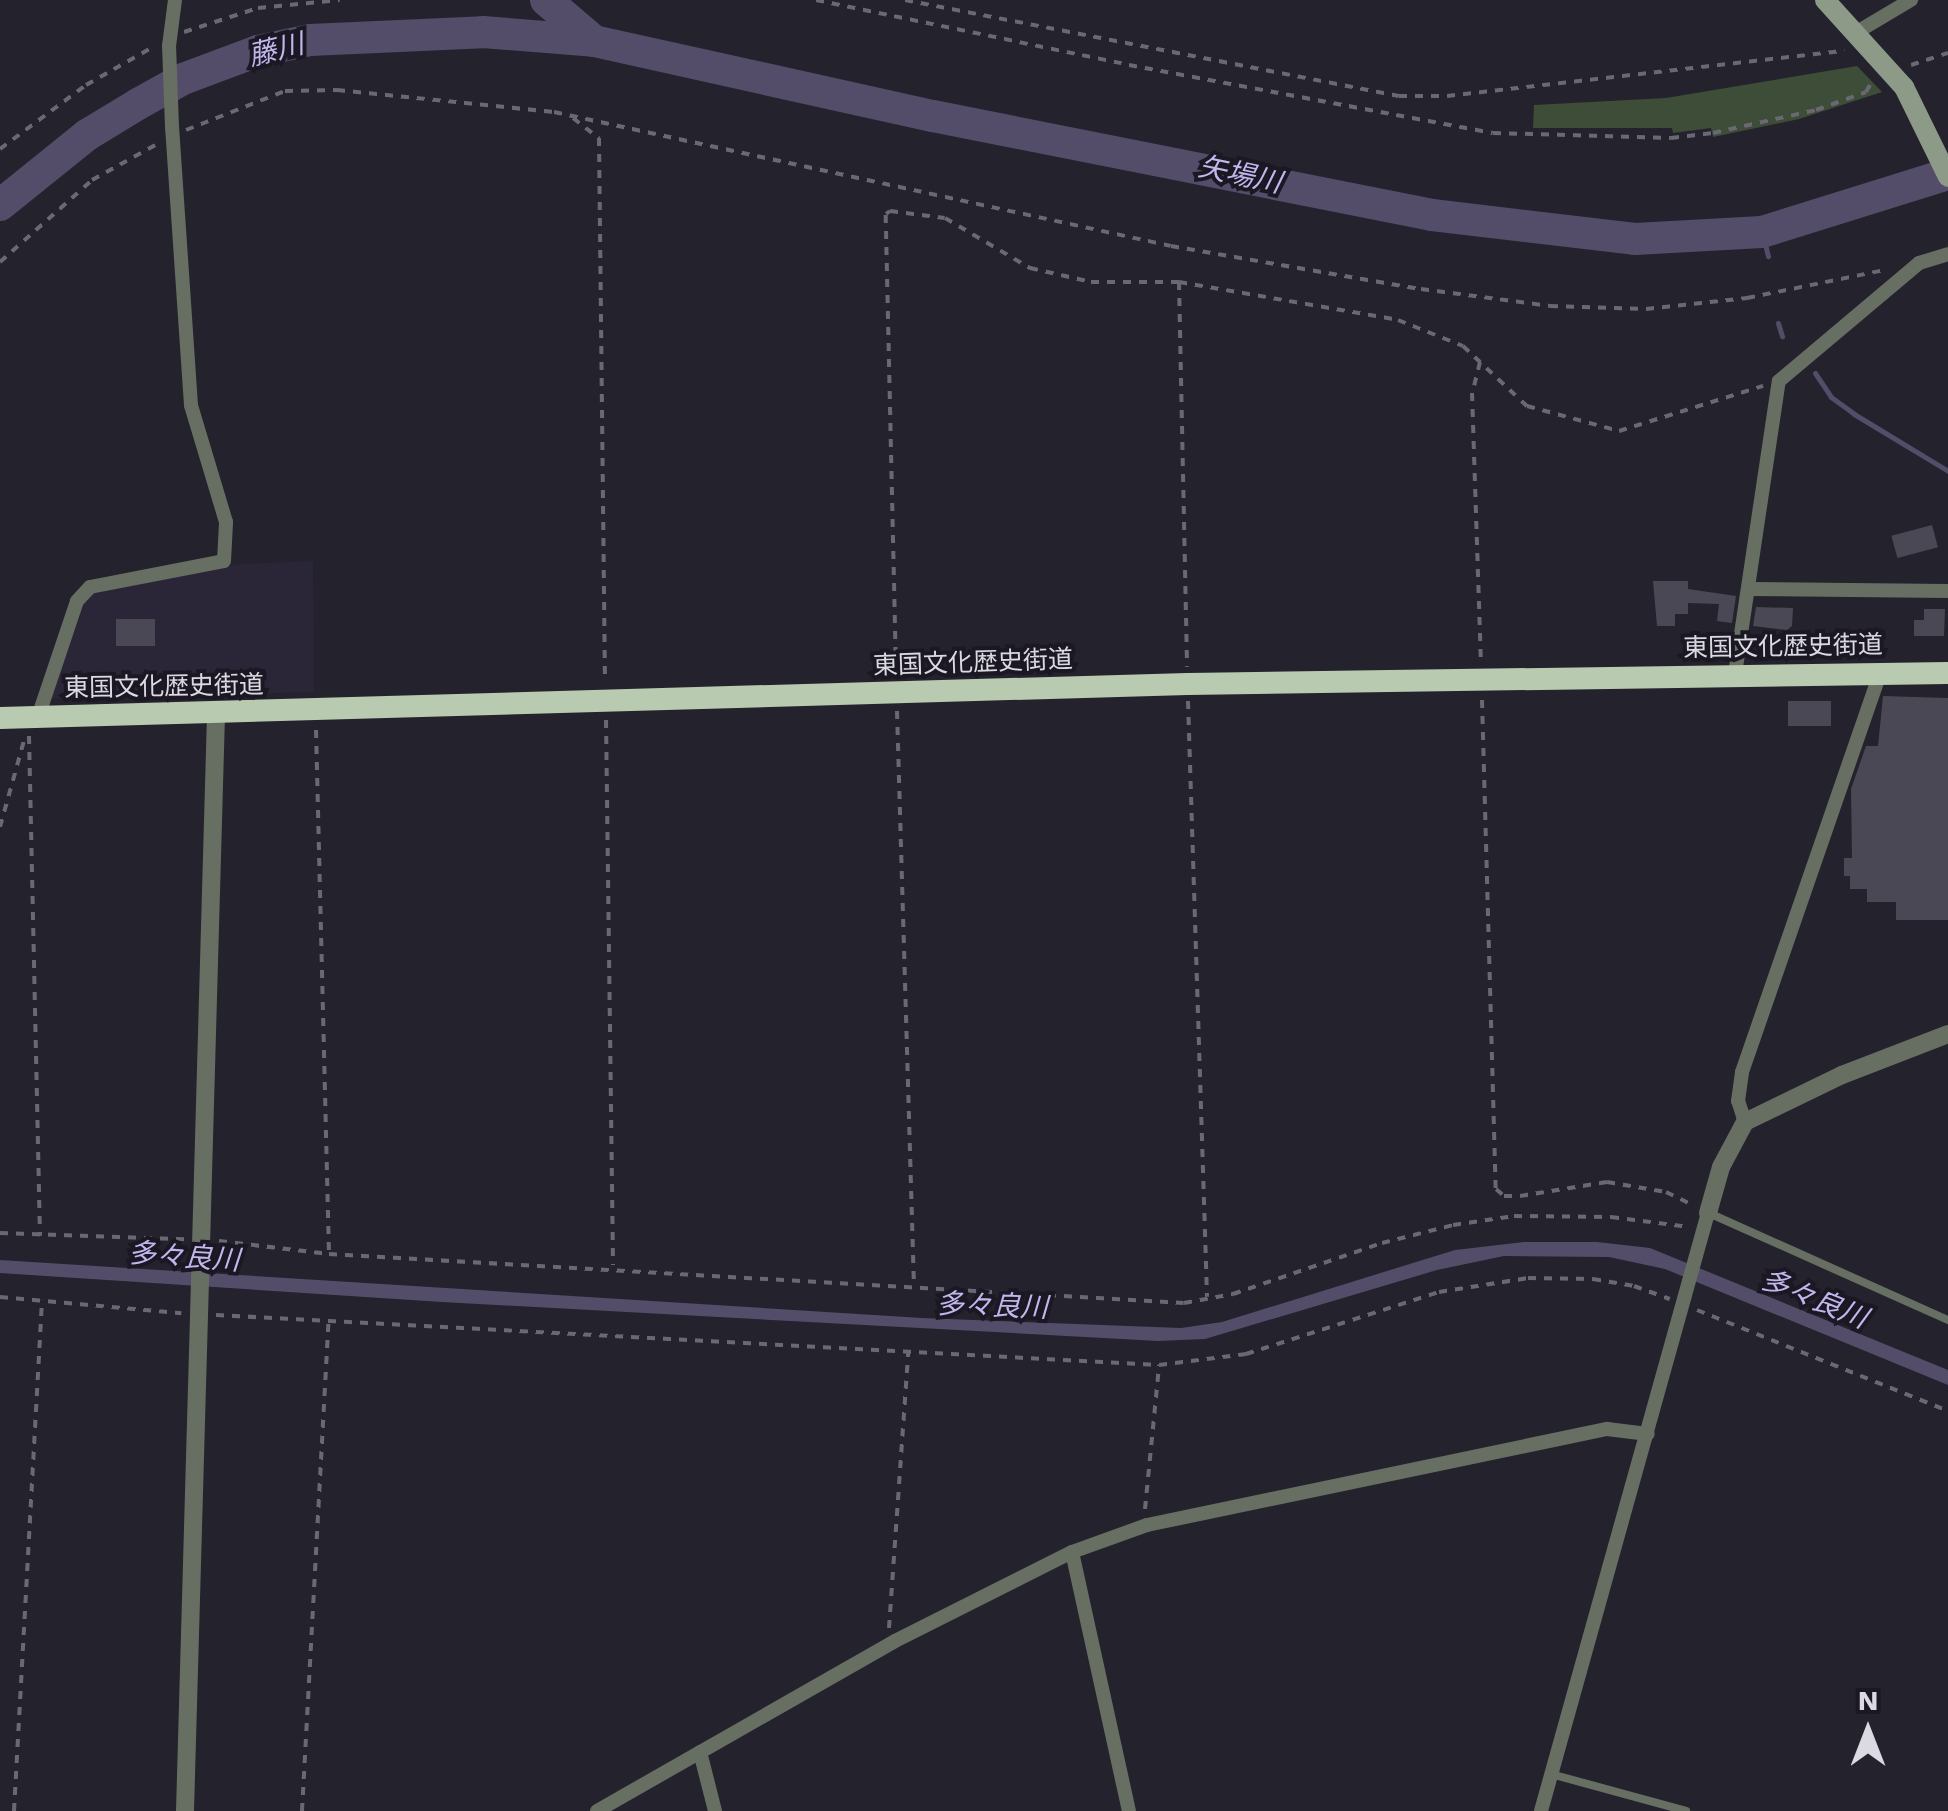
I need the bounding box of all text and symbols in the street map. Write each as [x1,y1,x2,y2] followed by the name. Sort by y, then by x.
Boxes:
[245,27,307,73] water label: 藤川
[1195,150,1285,200] water label: 矢場川
[1683,630,1883,664] street label: 東国文化歴史街道
[873,645,1073,681] street label: 東国文化歴史街道
[64,670,264,704] street label: 東国文化歴史街道
[127,1236,241,1278] water label: 多々良川
[1756,1262,1872,1336] water label: 多々良川
[935,1287,1049,1325] water label: 多々良川
[1818,1681,1918,1781] north arrow
[1858,1684,1878,1717] text: N

